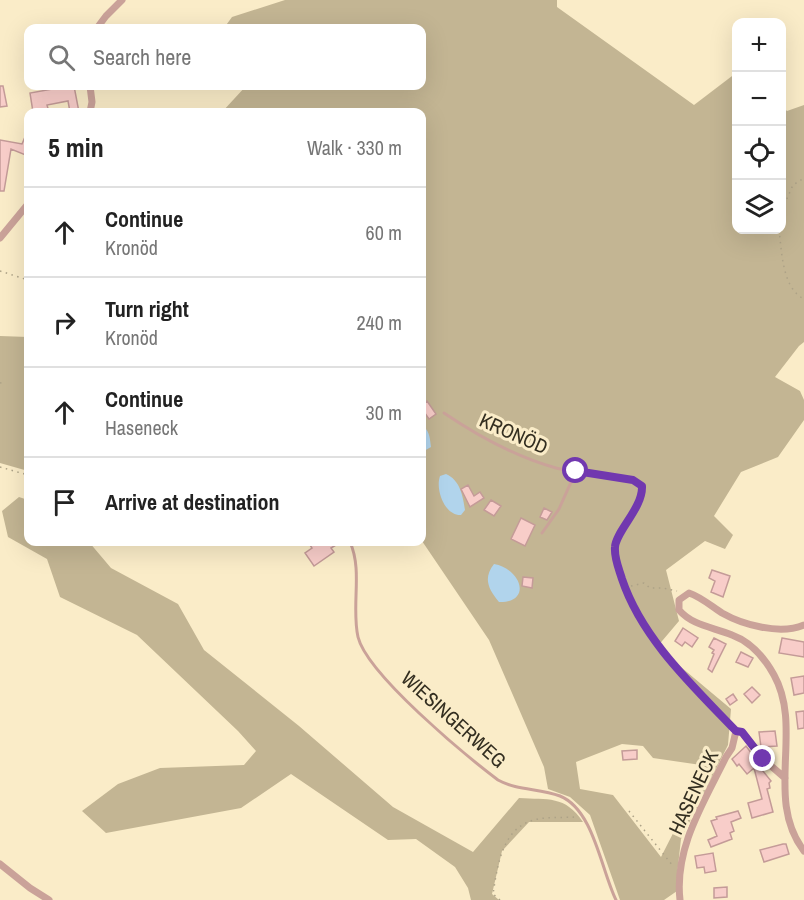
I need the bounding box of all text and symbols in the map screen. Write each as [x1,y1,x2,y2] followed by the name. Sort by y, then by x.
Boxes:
[732,18,786,234] map controls
[732,18,786,72] button: +
[24,24,426,90] search box
[45,41,78,74] icon: search
[93,42,191,72] text: Search here
[732,72,786,126] button: −
[732,126,786,180] button: locate
[48,130,104,165] text: 5 min
[307,134,402,161] text: Walk · 330 m
[732,180,786,234] button: layers
[105,204,183,234] text: Continue
[48,216,81,249] icon: ahead
[366,219,402,246] text: 60 m
[105,234,158,261] text: Kronöd
[105,294,189,324] text: Turn right
[48,306,81,339] icon: right
[356,309,402,336] text: 240 m
[105,324,158,351] text: Kronöd
[105,384,183,414] text: Continue
[48,396,81,429] icon: ahead
[366,399,402,426] text: 30 m
[476,406,552,460] street label: KRONÖD
[105,414,178,441] text: Haseneck
[562,457,588,483] route start
[48,486,81,519] icon: arrive
[105,487,279,517] text: Arrive at destination
[396,665,512,773] street label: WIESINGERWEG
[662,745,724,839] street label: HASENECK
[749,745,775,771] route end

